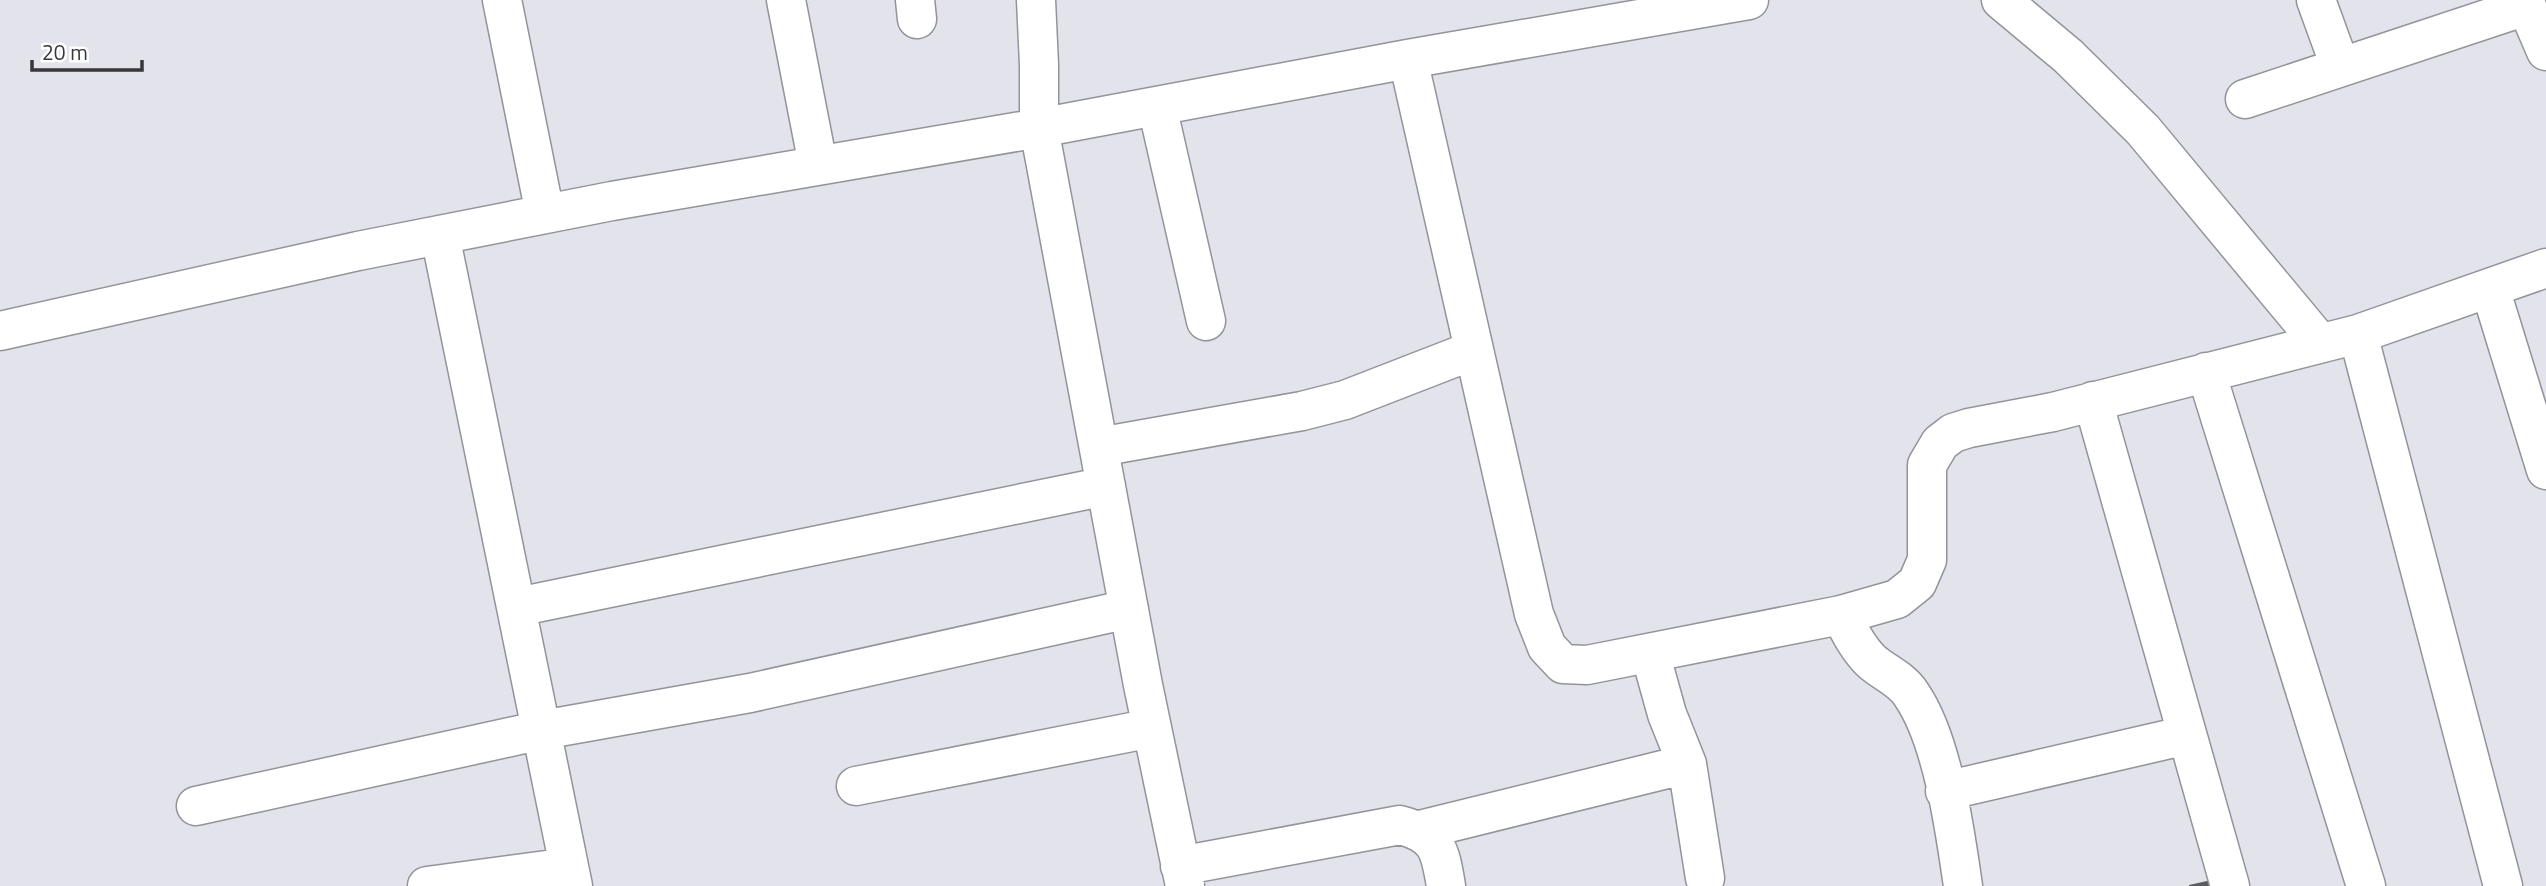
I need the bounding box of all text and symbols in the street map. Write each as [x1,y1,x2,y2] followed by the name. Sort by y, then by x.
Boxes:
[32,28,142,72] scale bar
[42,36,88,68] text: 20 m

